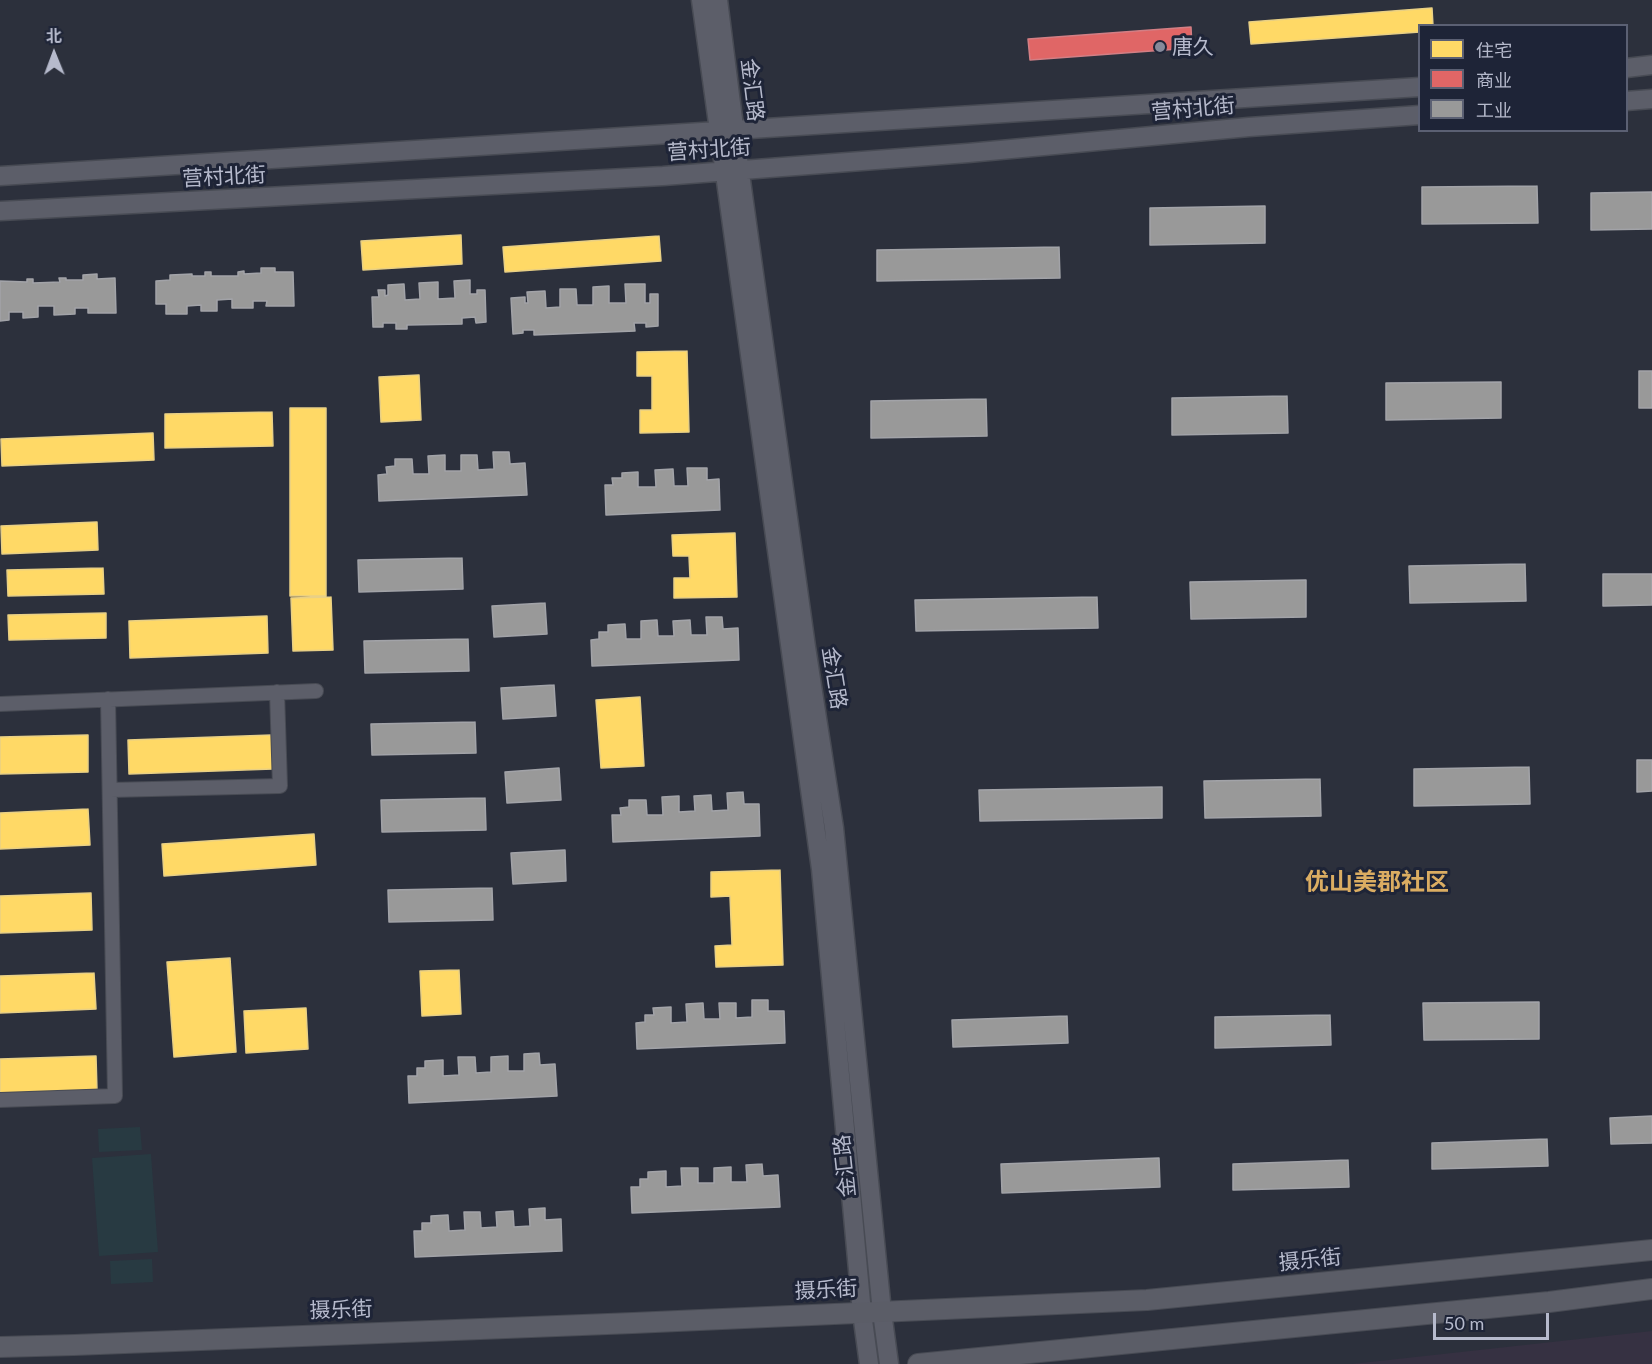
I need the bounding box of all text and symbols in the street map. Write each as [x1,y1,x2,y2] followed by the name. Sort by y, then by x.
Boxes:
[24,24,84,84] north arrow
[1418,24,1628,132] legend
[45,26,62,45] text: 北
[1172,34,1214,60] place label: 唐久
[1476,39,1512,61] text: 住宅
[1153,40,1167,54] marker: 唐久
[736,57,768,123] street label: 金汇路
[1476,69,1512,91] text: 商业
[1150,93,1236,125] street label: 营村北街
[1476,99,1512,121] text: 工业
[666,135,752,165] street label: 营村北街
[181,162,267,192] street label: 营村北街
[817,645,851,711] street label: 金汇路
[1305,868,1449,896] district label: 优山美郡社区
[829,1133,861,1199] street label: 金汇路
[1277,1244,1343,1276] street label: 摄乐街
[794,1276,858,1304] street label: 摄乐街
[309,1296,373,1324] street label: 摄乐街
[1436,1301,1552,1339] scale bar
[1444,1312,1484,1334] text: 50 m

